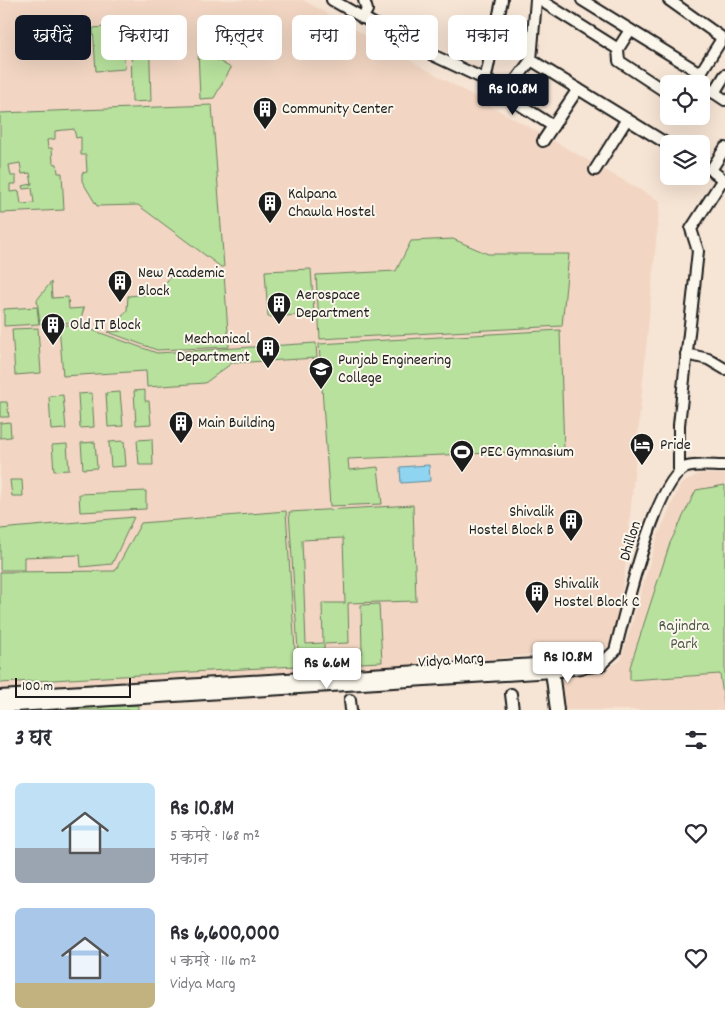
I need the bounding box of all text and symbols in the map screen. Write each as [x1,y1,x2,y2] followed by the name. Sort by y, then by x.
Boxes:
[15,15,91,60] chip: खरीदें
[101,15,187,60] chip: किराया
[197,15,282,60] chip: फ़िल्टर
[292,15,356,60] chip: नया
[366,15,438,60] chip: फ़्लैट
[448,15,527,60] chip: मकान
[461,74,565,116] pin: Rs 10.8M
[660,75,710,185] map controls
[660,75,710,125] button: locate
[489,78,537,101] text: Rs 10.8M
[252,96,278,130] building icon: Community Center
[282,98,394,121] place label: Community Center
[660,135,710,185] button: layers
[288,183,375,224] place label: Kalpana Chawla Hostel
[257,190,283,224] building icon: Kalpana Chawla Hostel
[138,262,224,303] place label: New Academic Block
[107,269,133,303] building icon: New Academic Block
[296,284,369,325] place label: Aerospace Department
[266,291,292,325] building icon: Aerospace Department
[40,312,66,346] building icon: Old IT Block
[70,314,141,337] place label: Old IT Block
[177,328,250,369] place label: Mechanical Department
[255,335,281,369] building icon: Mechanical Department
[338,349,451,390] place label: Punjab Engineering College
[308,356,334,390] school or university icon: Punjab Engineering College
[168,410,194,444] building icon: Main Building
[198,412,275,435] place label: Main Building
[629,432,655,466] hotel icon: Pride
[660,434,691,457] place label: Pride
[449,439,475,473] sports icon: PEC Gymnasium
[480,441,574,464] place label: PEC Gymnasium
[469,501,554,542] place label: Shivalik Hostel Block B
[558,508,584,542] building icon: Shivalik Hostel Block B
[614,518,648,564] street label: Dhillon
[554,573,640,614] place label: Shivalik Hostel Block C
[524,580,550,614] building icon: Shivalik Hostel Block C
[659,615,710,656] park label: Rajindra Park
[516,642,620,684] pin: Rs 10.8M
[544,646,592,669] text: Rs 10.8M
[417,647,485,675] street label: Vidya Marg
[281,648,373,690] pin: Rs 6.6M
[304,652,350,675] text: Rs 6.6M
[15,675,131,698] scale bar
[22,677,53,697] text: 100 m
[15,725,52,755] text: 3 घर
[682,726,710,754] icon: filters
[170,795,234,825] text: Rs 10.8M
[55,803,115,863] icon: home
[682,819,710,847] icon: heart
[170,825,260,848] text: 5 कमरे · 168 m²
[170,848,208,871] text: मकान
[170,920,280,950] text: Rs 6,600,000
[55,928,115,988] icon: home
[682,944,710,972] icon: heart
[170,950,256,973] text: 4 कमरे · 116 m²
[170,973,236,996] text: Vidya Marg

